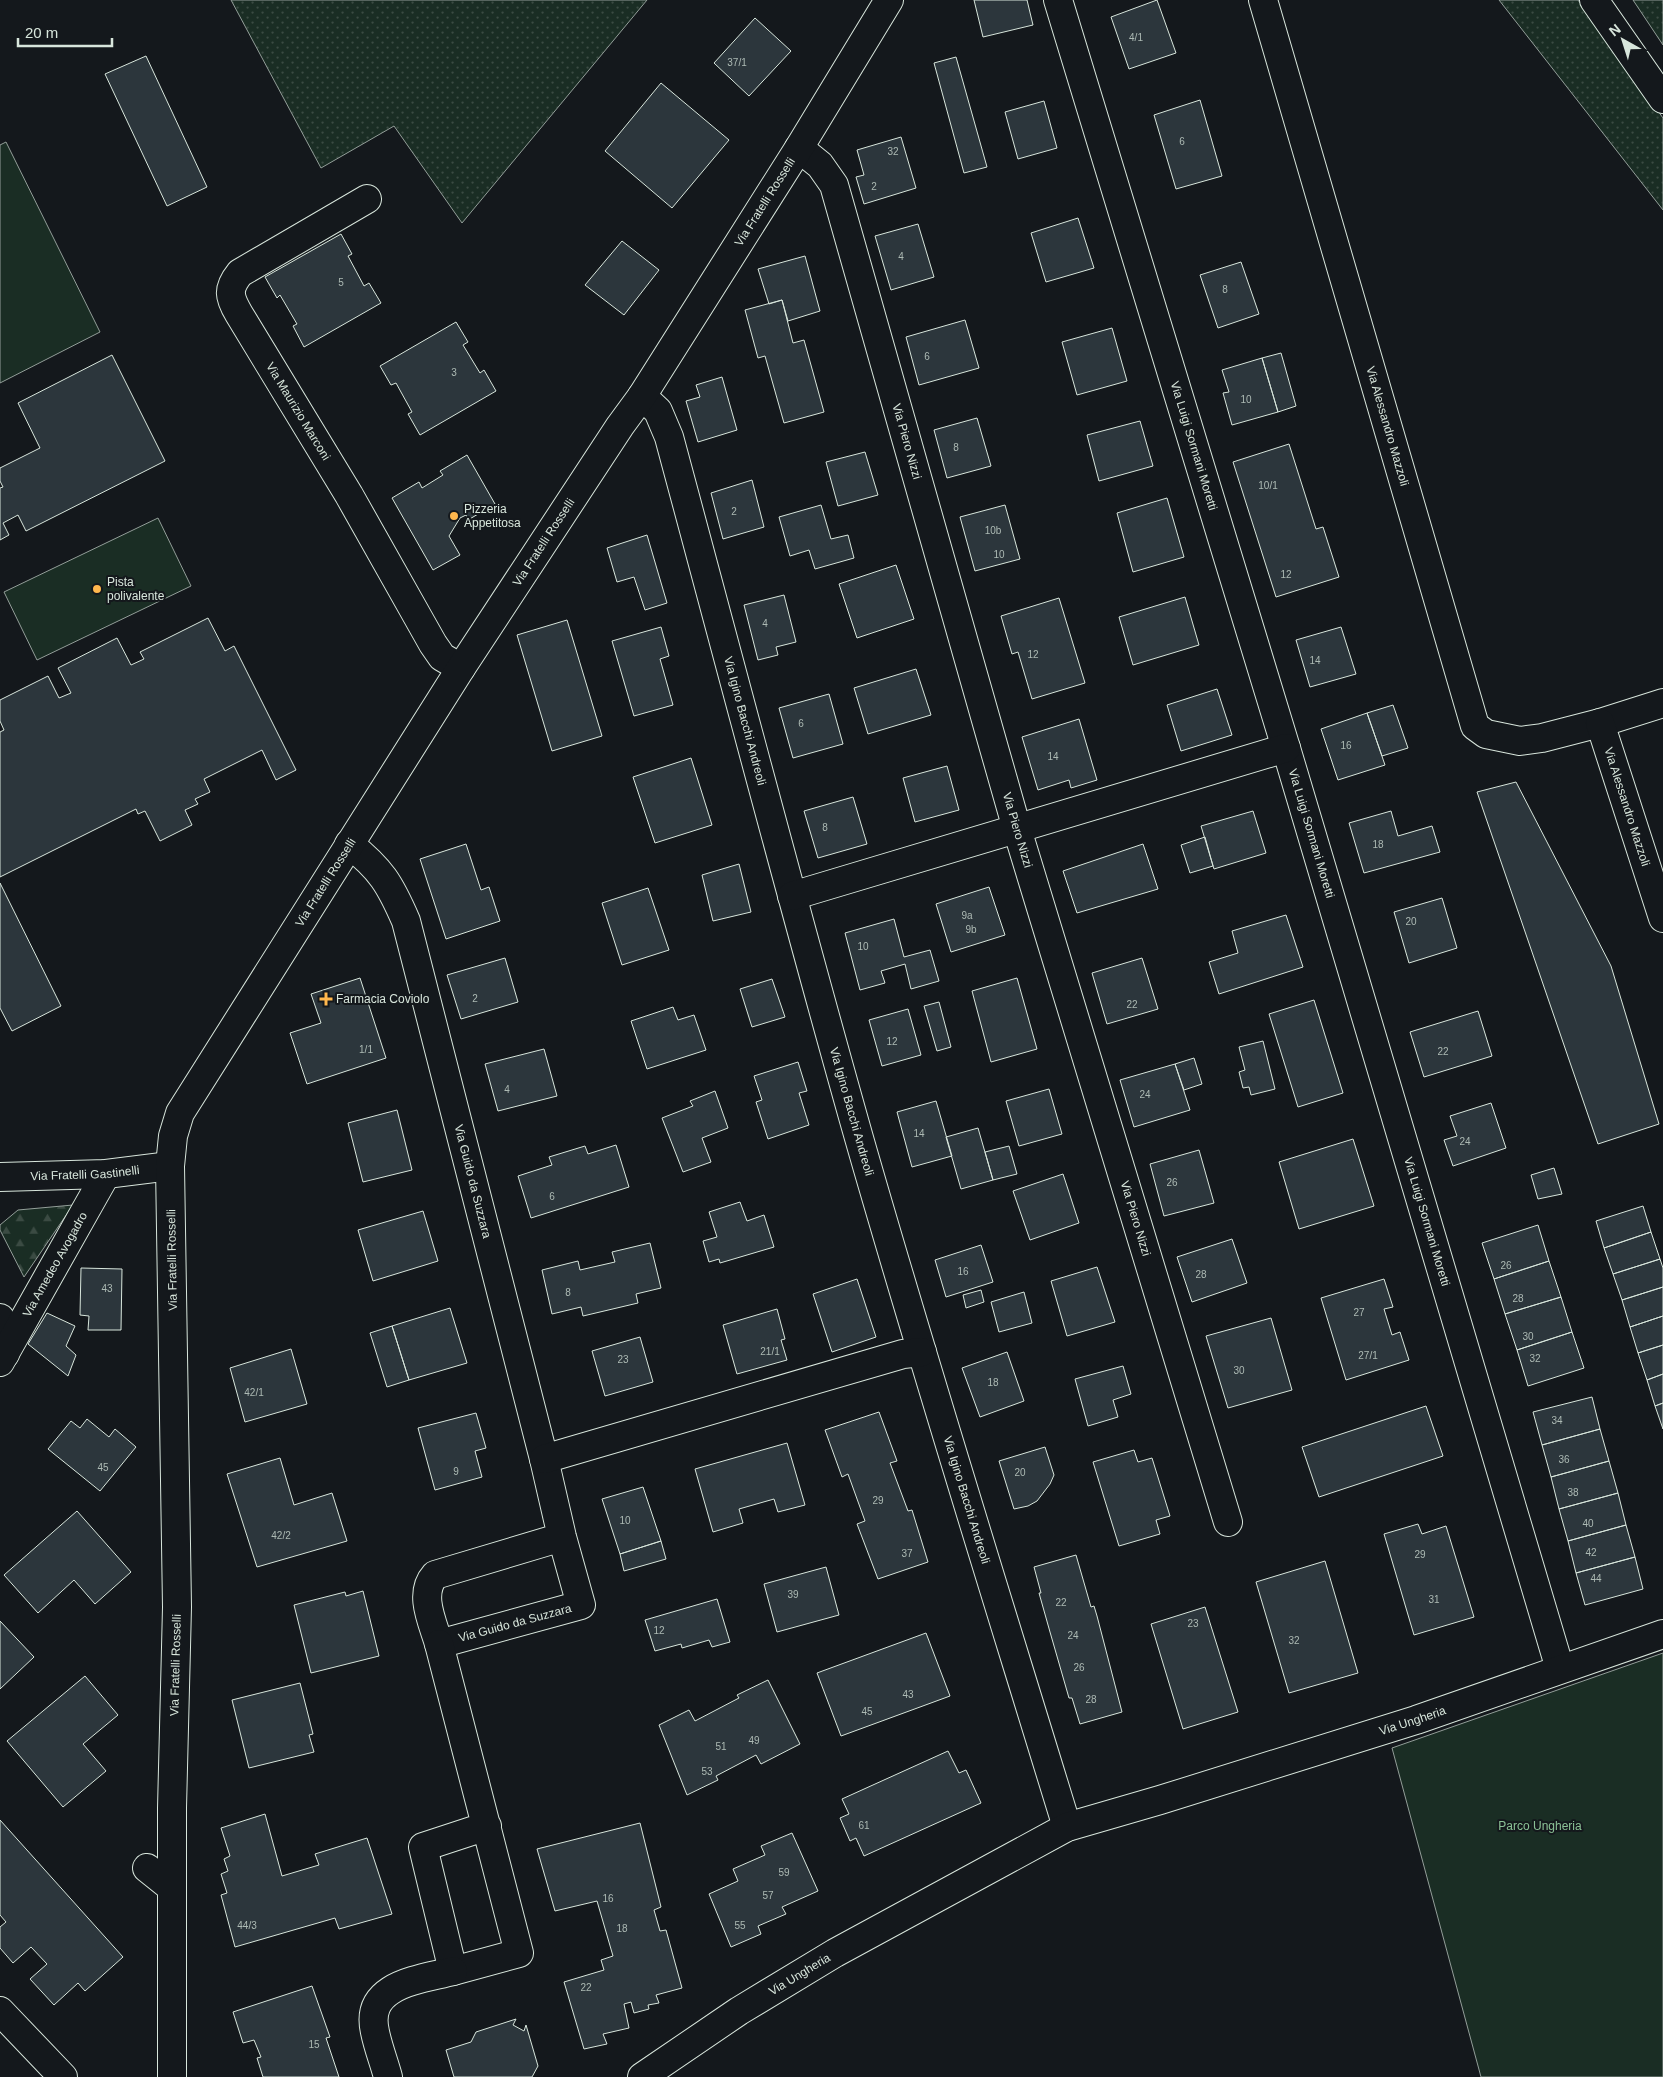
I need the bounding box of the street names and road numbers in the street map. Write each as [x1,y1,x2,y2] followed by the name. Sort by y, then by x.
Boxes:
[732,155,798,249] street label: Via Fratelli Rosselli
[263,360,333,463] street label: Via Maurizio Marconi
[1363,365,1412,488] street label: Via Alessandro Mazzoli
[1168,380,1220,512] street label: Via Luigi Sormani Moretti
[889,402,924,481] street label: Via Piero Nizzi
[510,496,577,589] street label: Via Fratelli Rosselli
[721,655,769,787] street label: Via Igino Bacchi Andreoli
[1601,746,1653,868] street label: Via Alessandro Mazzoli
[1286,767,1337,900] street label: Via Luigi Sormani Moretti
[1000,791,1035,869] street label: Via Piero Nizzi
[292,836,359,929] street label: Via Fratelli Rosselli
[827,1046,876,1177] street label: Via Igino Bacchi Andreoli
[452,1123,494,1240] street label: Via Guido da Suzzara
[1401,1155,1453,1288] street label: Via Luigi Sormani Moretti
[30,1163,140,1183] street label: Via Fratelli Gastinelli
[1118,1179,1154,1258] street label: Via Piero Nizzi
[20,1209,90,1319] street label: Via Amedeo Avogadro
[164,1209,180,1311] street label: Via Fratelli Rosselli
[941,1434,993,1565] street label: Via Igino Bacchi Andreoli
[457,1601,573,1645] street label: Via Guido da Suzzara
[167,1614,184,1716] street label: Via Fratelli Rosselli
[1377,1703,1448,1738] street label: Via Ungheria
[766,1950,833,1998] street label: Via Ungheria

